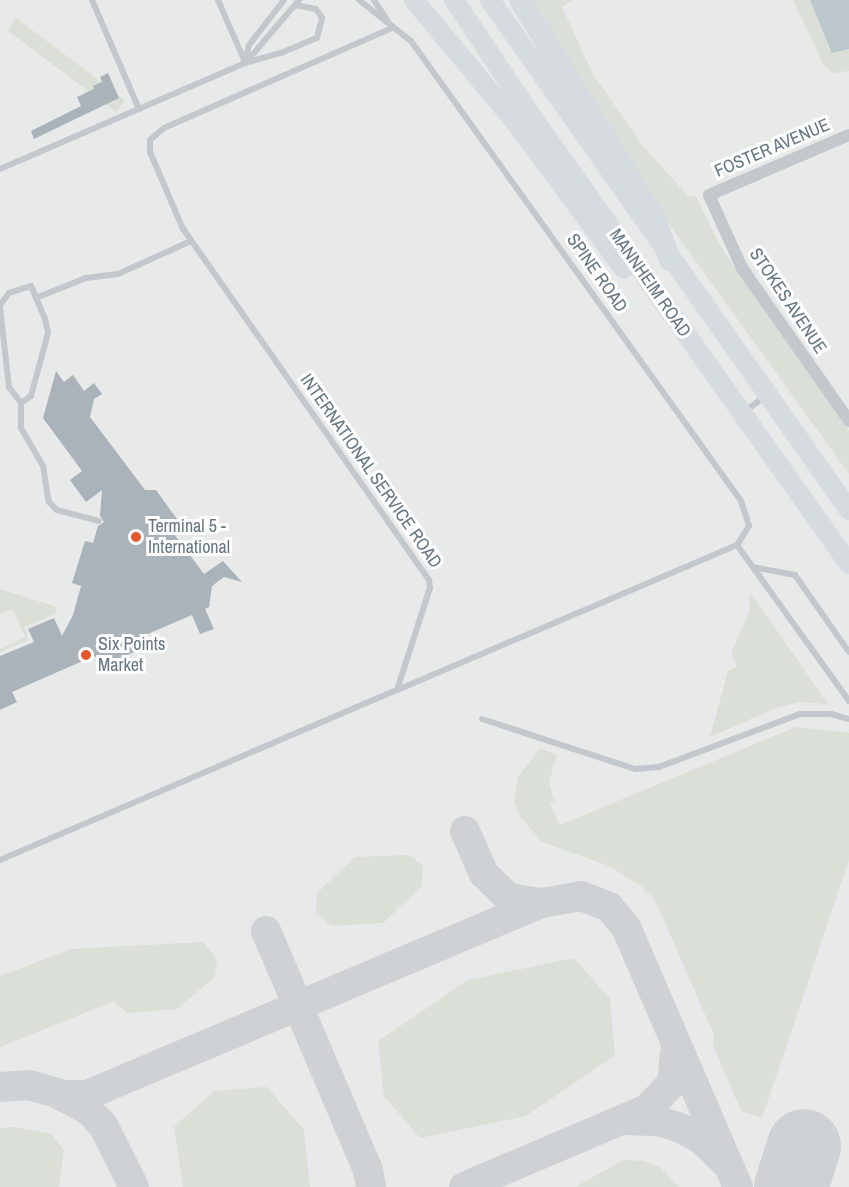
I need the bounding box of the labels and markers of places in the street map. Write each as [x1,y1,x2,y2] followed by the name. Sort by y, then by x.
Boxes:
[148,516,230,558] place label: Terminal 5 - International
[129,530,143,544] marker: Terminal 5 - International
[98,634,165,676] place label: Six Points Market
[79,648,93,662] marker: Six Points Market

